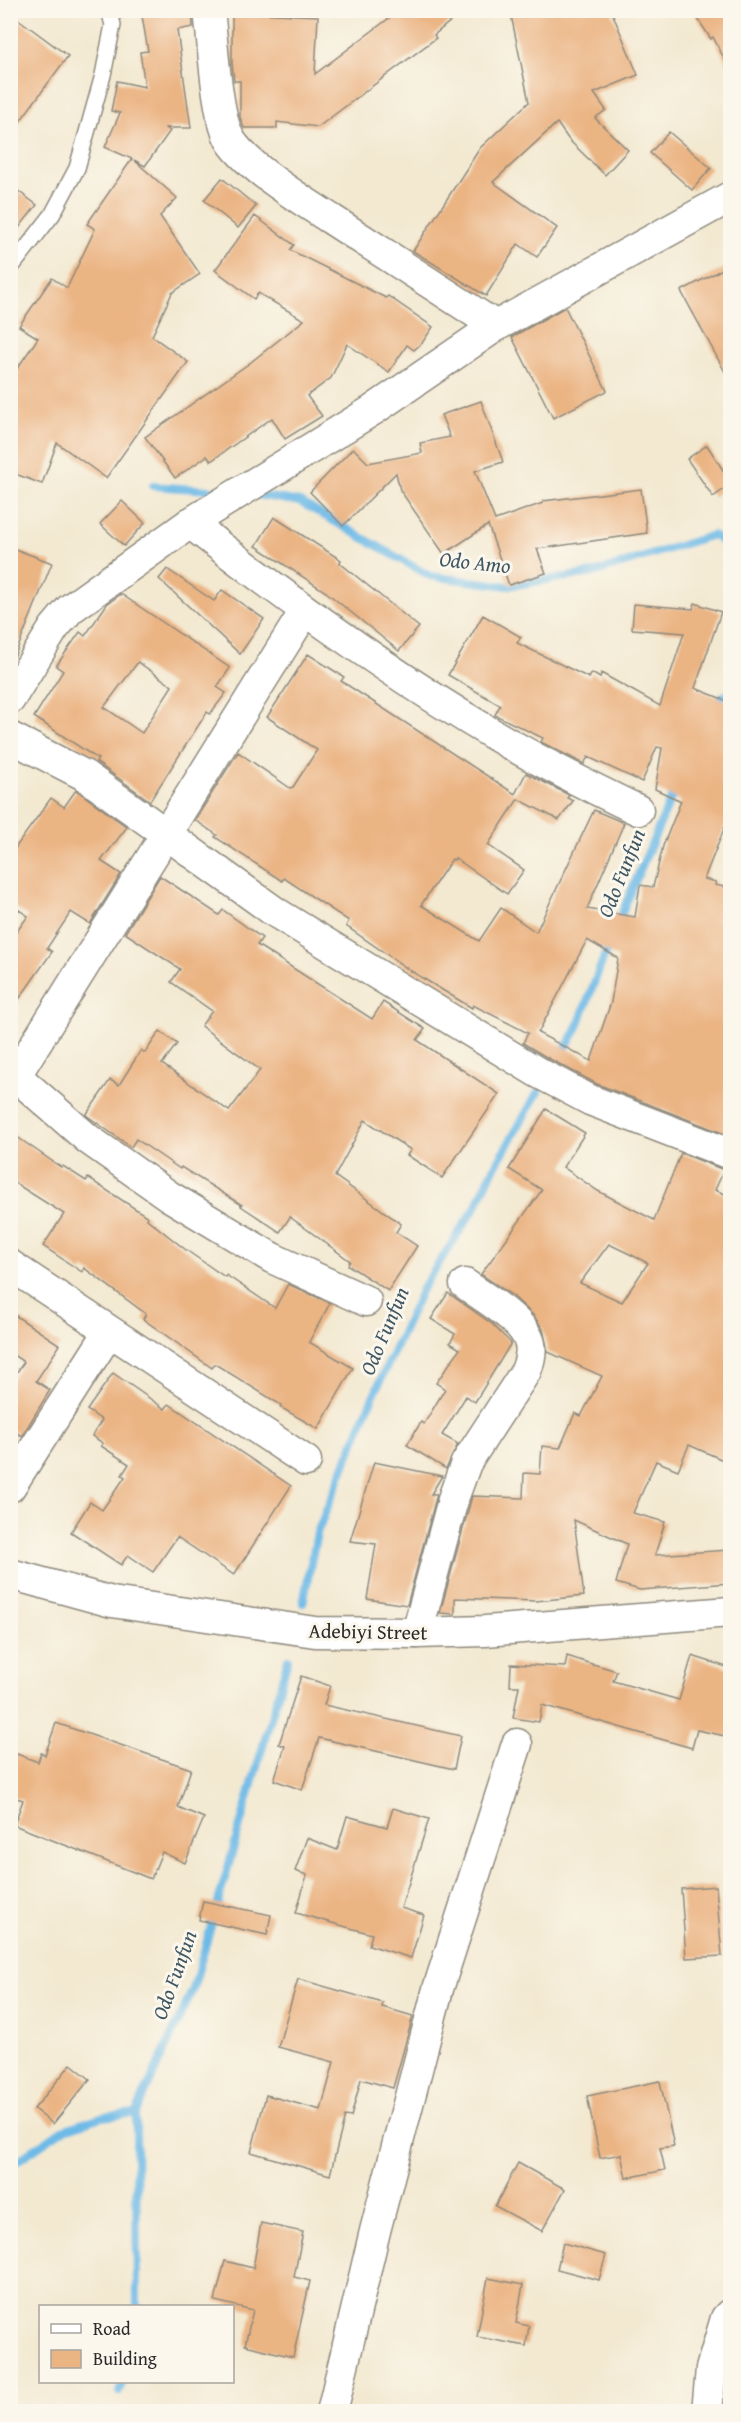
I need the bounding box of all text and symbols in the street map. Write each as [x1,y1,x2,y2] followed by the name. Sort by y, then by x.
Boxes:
[438,543,512,581] water label: Odo Amo
[589,824,653,922] water label: Odo Funfun
[352,1282,417,1380] water label: Odo Funfun
[308,1615,428,1647] street label: Adebiyi Street
[144,1926,205,2024] water label: Odo Funfun
[39,2305,234,2383] legend
[93,2315,131,2342] text: Road
[93,2345,157,2372] text: Building

